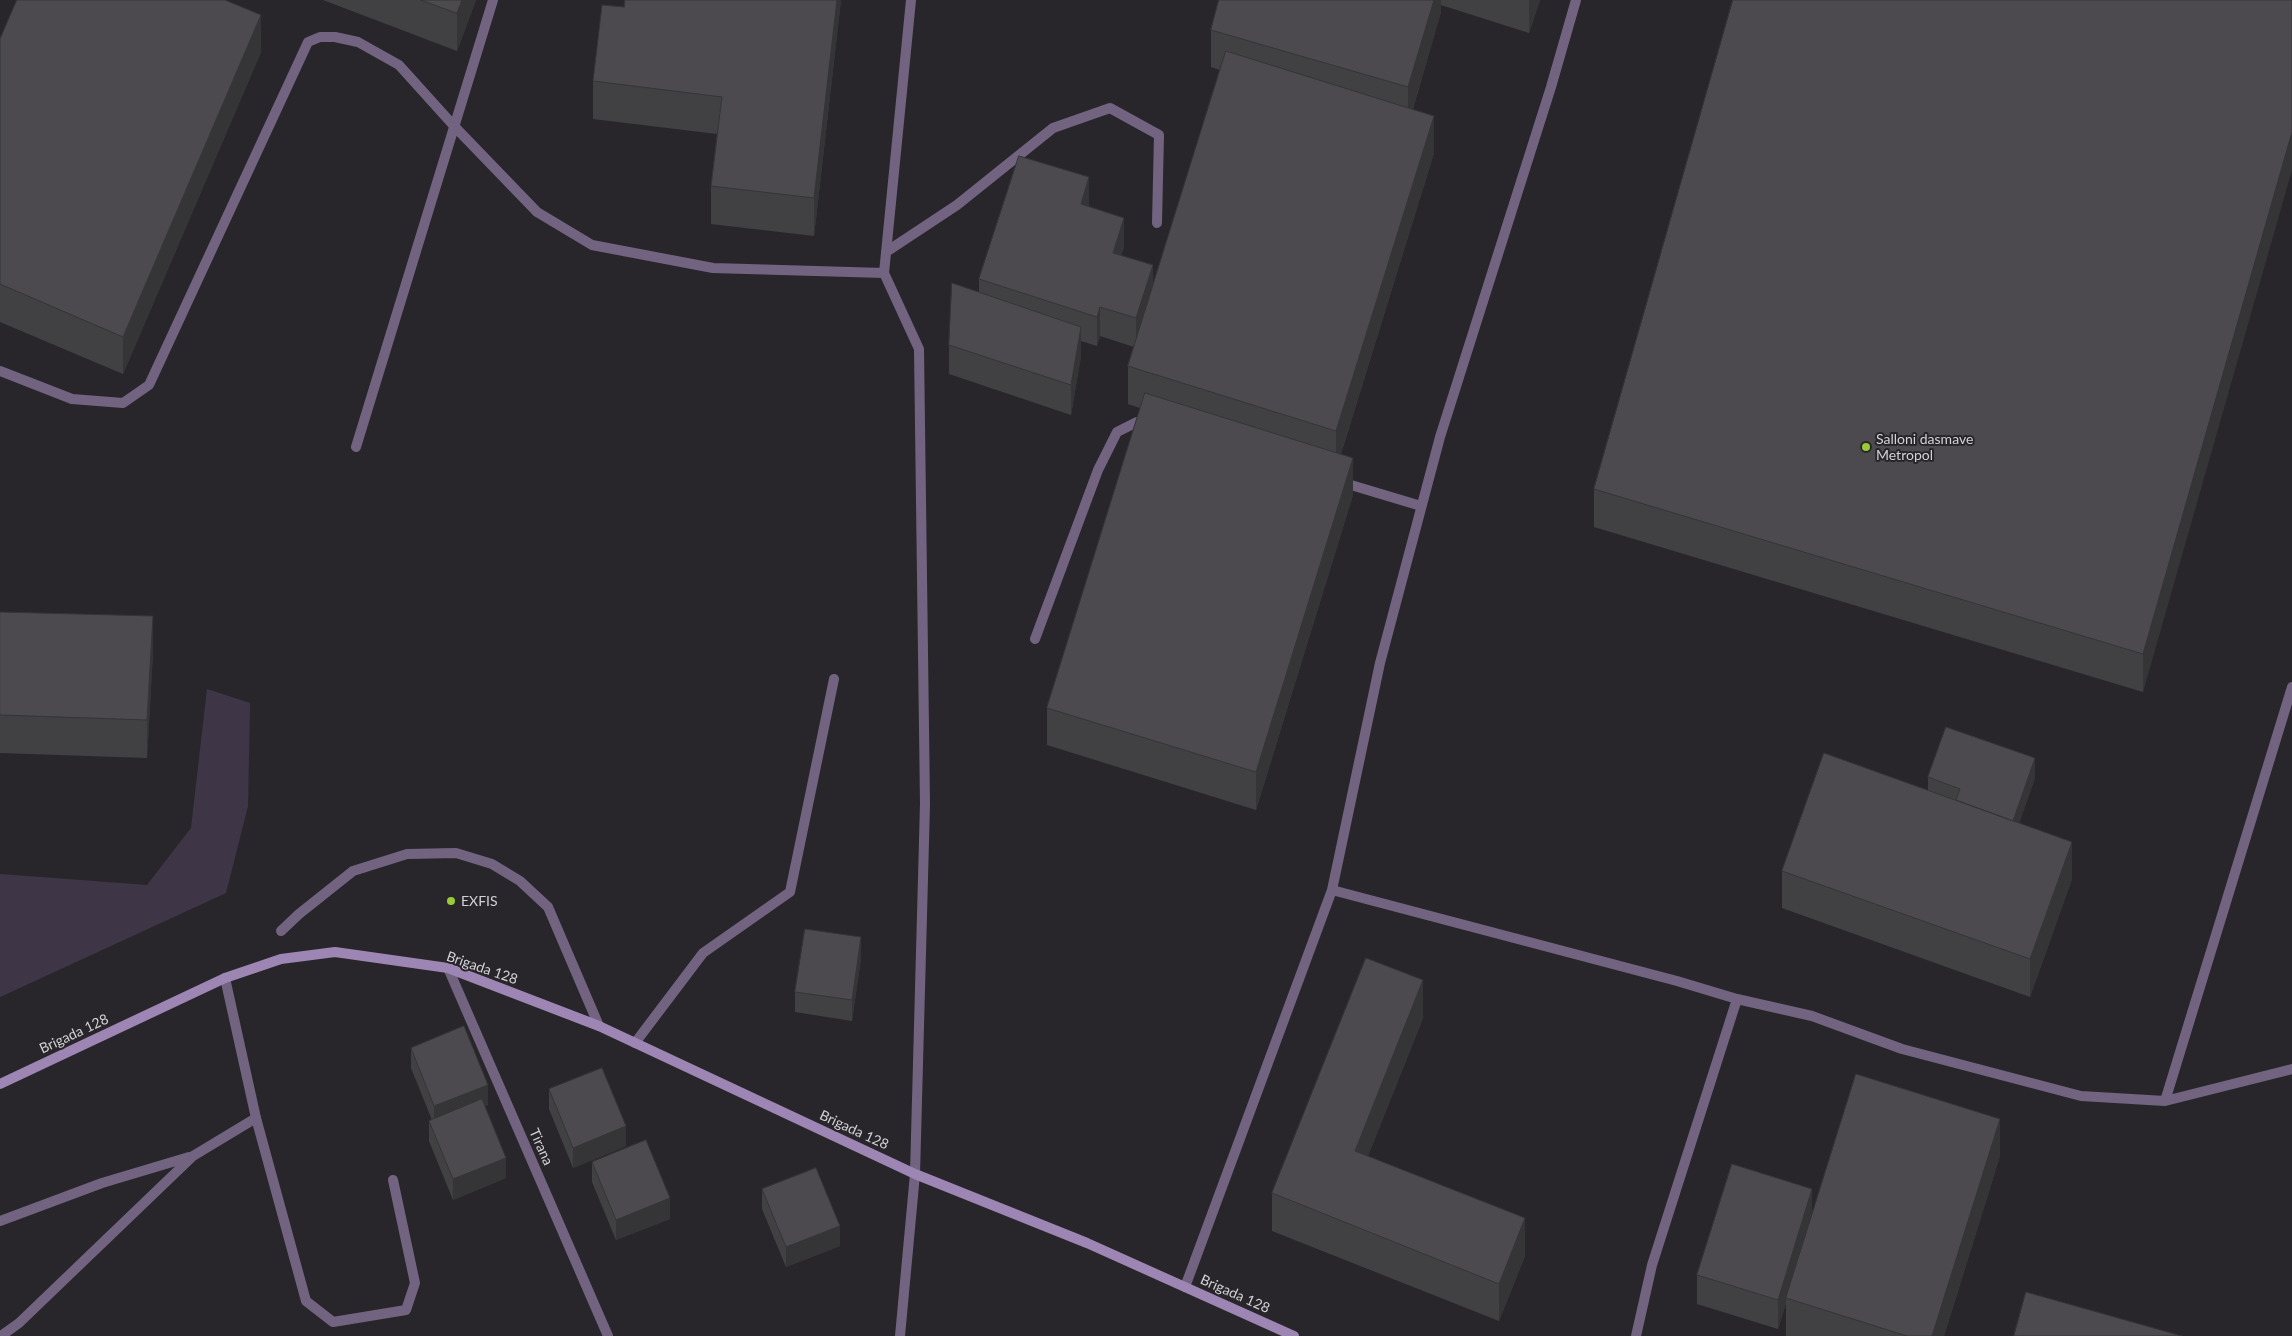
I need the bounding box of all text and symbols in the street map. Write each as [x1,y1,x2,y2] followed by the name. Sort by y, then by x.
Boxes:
[1876,431,1973,464] place label: Salloni dasmave Metropol
[1860,441,1872,453] marker: Salloni dasmave Metropol
[461,893,498,909] place label: EXFIS
[445,895,457,907] marker: EXFIS
[444,948,520,988] street label: Brigada 128
[37,1011,111,1057] street label: Brigada 128
[817,1107,891,1153] street label: Brigada 128
[526,1126,556,1168] street label: Tirana
[1198,1271,1272,1317] street label: Brigada 128

